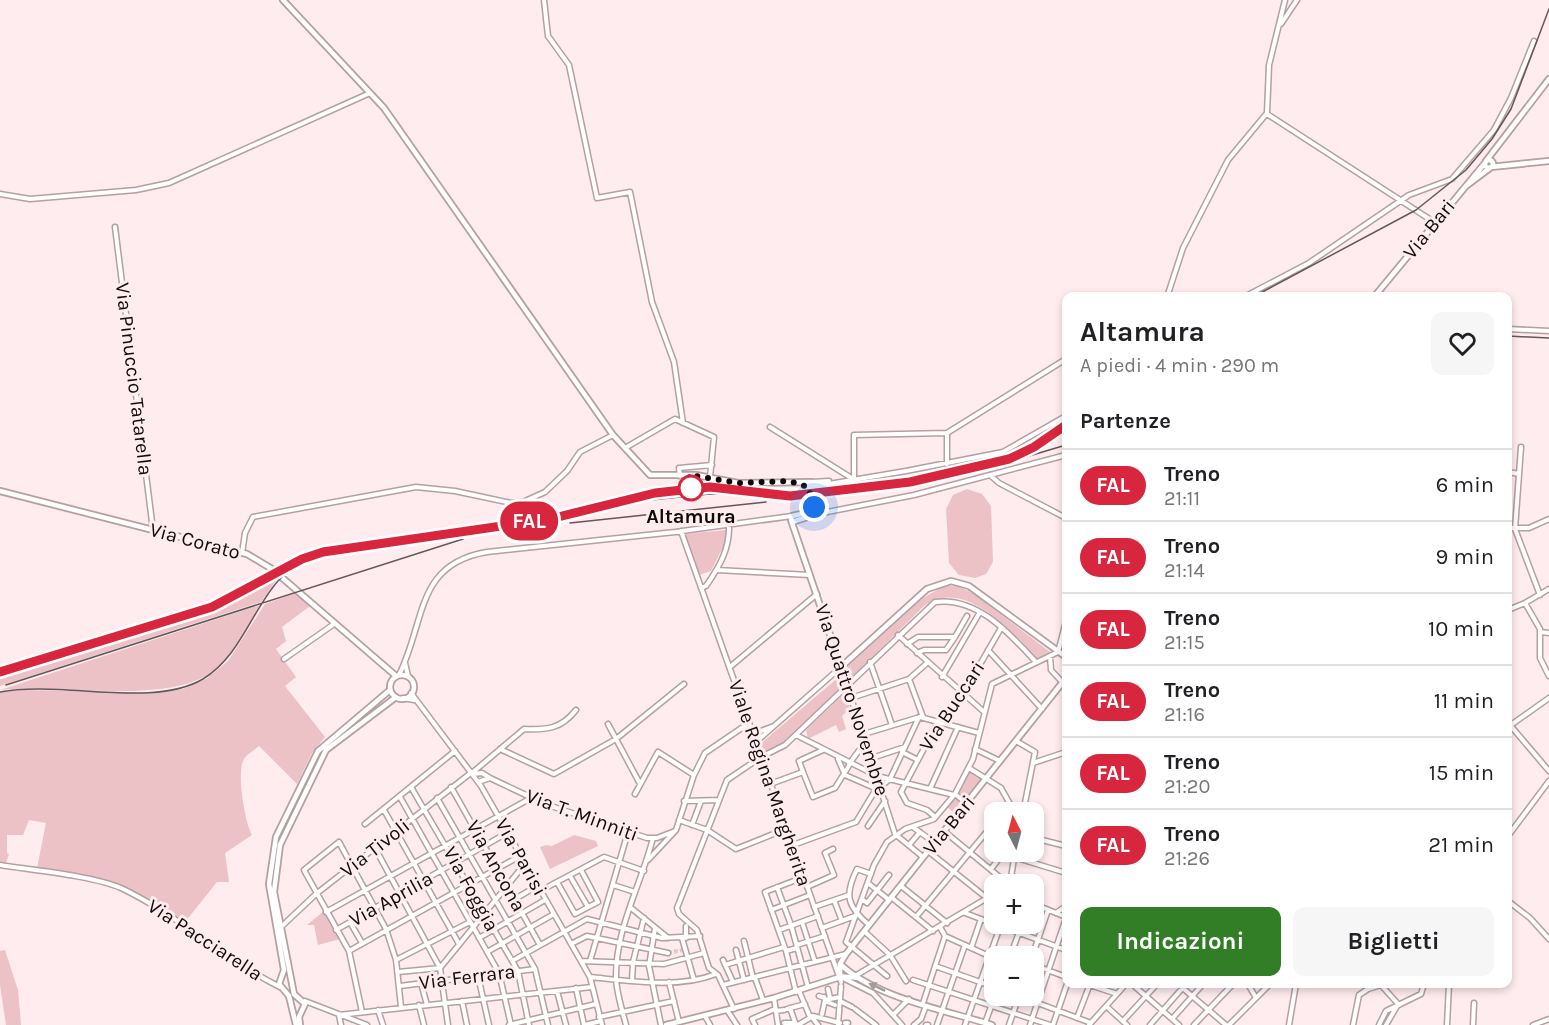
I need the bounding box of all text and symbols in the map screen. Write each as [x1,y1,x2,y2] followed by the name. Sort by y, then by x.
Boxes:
[1398,195,1460,263] street label: Via Bari
[111,281,157,477] street label: Via Pinuccio Tatarella
[1431,312,1494,375] button: heart
[1080,315,1205,348] text: Altamura
[1080,354,1279,377] text: A piedi · 4 min · 290 m
[1080,408,1171,434] text: Partenze
[1164,461,1220,487] text: Treno
[1436,472,1494,498] text: 6 min
[1096,473,1130,497] text: FAL
[678,475,704,501] marker: Altamura
[1164,487,1200,510] text: 21:11
[799,492,829,522] your location
[494,502,564,540] line badge: FAL
[646,505,736,528] place label: Altamura
[512,509,546,533] text: FAL
[147,518,243,564] street label: Via Corato
[1164,533,1220,559] text: Treno
[1436,544,1494,570] text: 9 min
[1096,545,1130,569] text: FAL
[1164,559,1205,582] text: 21:14
[810,601,894,799] street label: Via Quattro Novembre
[1164,605,1220,631] text: Treno
[1428,616,1494,642] text: 10 min
[1096,617,1130,641] text: FAL
[1164,631,1205,654] text: 21:15
[914,657,990,755] street label: Via Buccari
[724,677,816,889] street label: Viale Regina Margherita
[1164,677,1220,703] text: Treno
[1434,688,1494,714] text: 11 min
[1096,689,1130,713] text: FAL
[1164,703,1205,726] text: 21:16
[1164,749,1220,775] text: Treno
[1429,760,1494,786] text: 15 min
[1096,761,1130,785] text: FAL
[1164,775,1210,798] text: 21:20
[523,784,641,846] street label: Via T. Minniti
[918,791,980,859] street label: Via Bari
[984,802,1044,862] north arrow
[984,802,1044,1006] map controls
[336,814,414,882] street label: Via Tivoli
[490,814,552,900] street label: Via Parisi
[461,816,531,916] street label: Via Ancona
[1164,821,1220,847] text: Treno
[1428,832,1494,858] text: 21 min
[1096,833,1130,857] text: FAL
[438,843,504,935] street label: Via Foggia
[1164,847,1210,870] text: 21:26
[345,867,437,931] street label: Via Aprilia
[984,874,1044,934] button: +
[143,894,267,986] street label: Via Pacciarella
[1080,907,1281,976] button: Indicazioni
[1293,907,1494,976] button: Biglietti
[984,946,1044,1006] button: −
[418,960,516,994] street label: Via Ferrara
[868,982,885,991] one-way arrow

